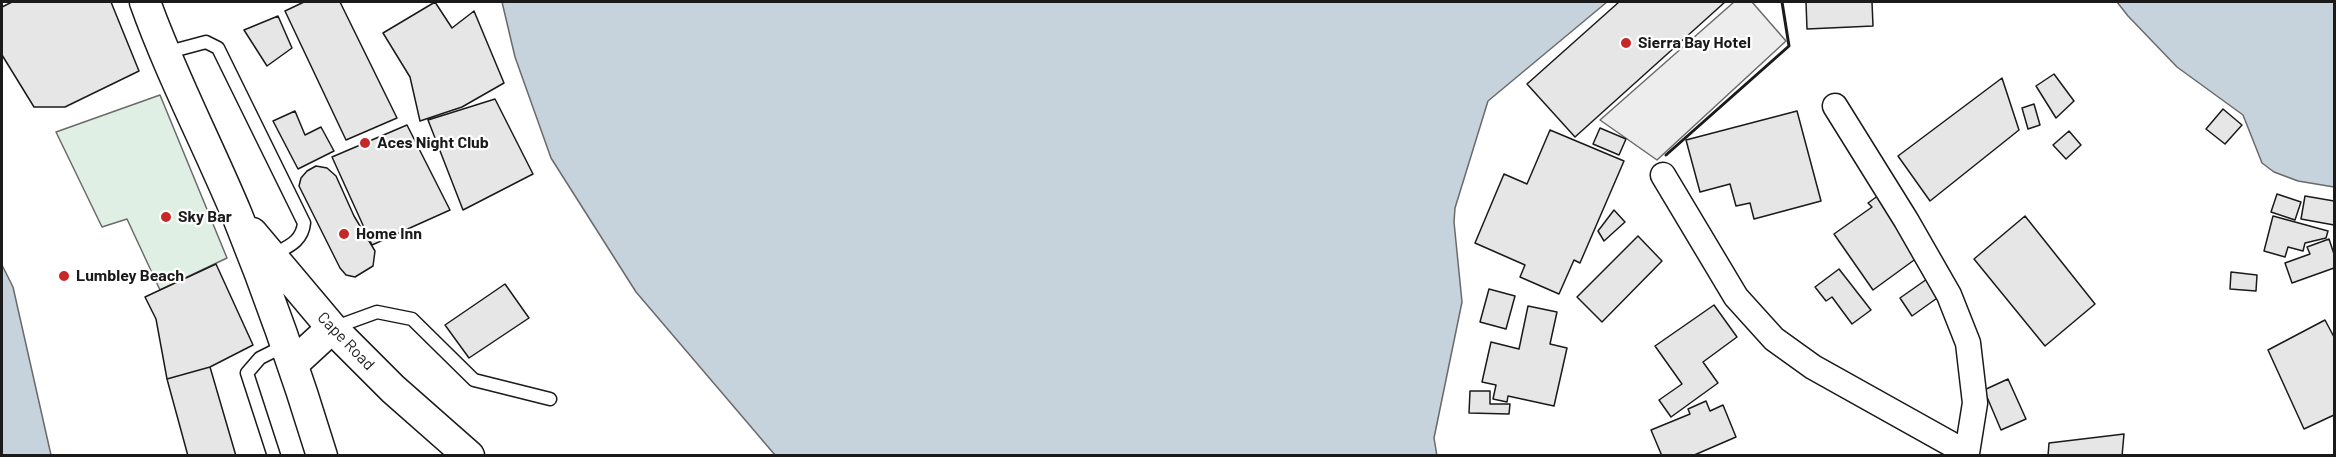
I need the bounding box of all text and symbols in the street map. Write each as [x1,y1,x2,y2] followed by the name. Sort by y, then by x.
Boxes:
[1638,33,1751,53] place label: Sierra Bay Hotel
[1619,36,1633,50] marker: Sierra Bay Hotel
[377,133,489,153] place label: Aces Night Club
[358,136,372,150] marker: Aces Night Club
[178,207,232,227] place label: Sky Bar
[159,210,173,224] marker: Sky Bar
[356,224,422,244] place label: Home Inn
[337,227,351,241] marker: Home Inn
[76,266,184,286] place label: Lumbley Beach
[57,269,71,283] marker: Lumbley Beach
[314,308,378,374] street label: Cape Road

